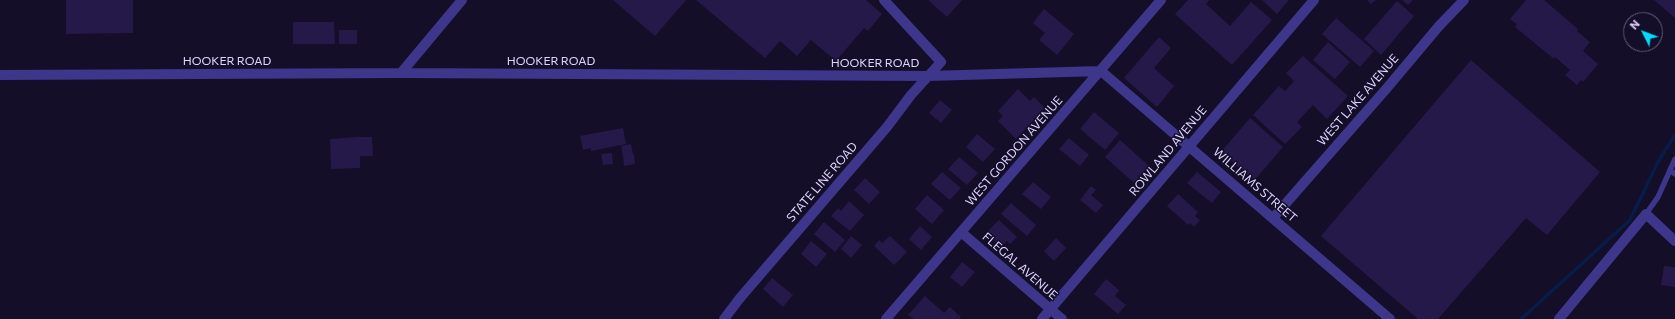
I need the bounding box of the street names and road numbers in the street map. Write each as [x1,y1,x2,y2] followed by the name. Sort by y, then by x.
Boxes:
[1314,51,1402,149] street label: WEST LAKE AVENUE
[183,54,271,68] street label: HOOKER ROAD
[507,54,595,68] street label: HOOKER ROAD
[831,56,919,70] street label: HOOKER ROAD
[962,93,1066,209] street label: WEST GORDON AVENUE
[1126,103,1210,199] street label: ROWLAND AVENUE
[783,139,861,225] street label: STATE LINE ROAD
[1210,145,1300,225] street label: WILLIAMS STREET
[979,229,1061,303] street label: FLEGAL AVENUE

